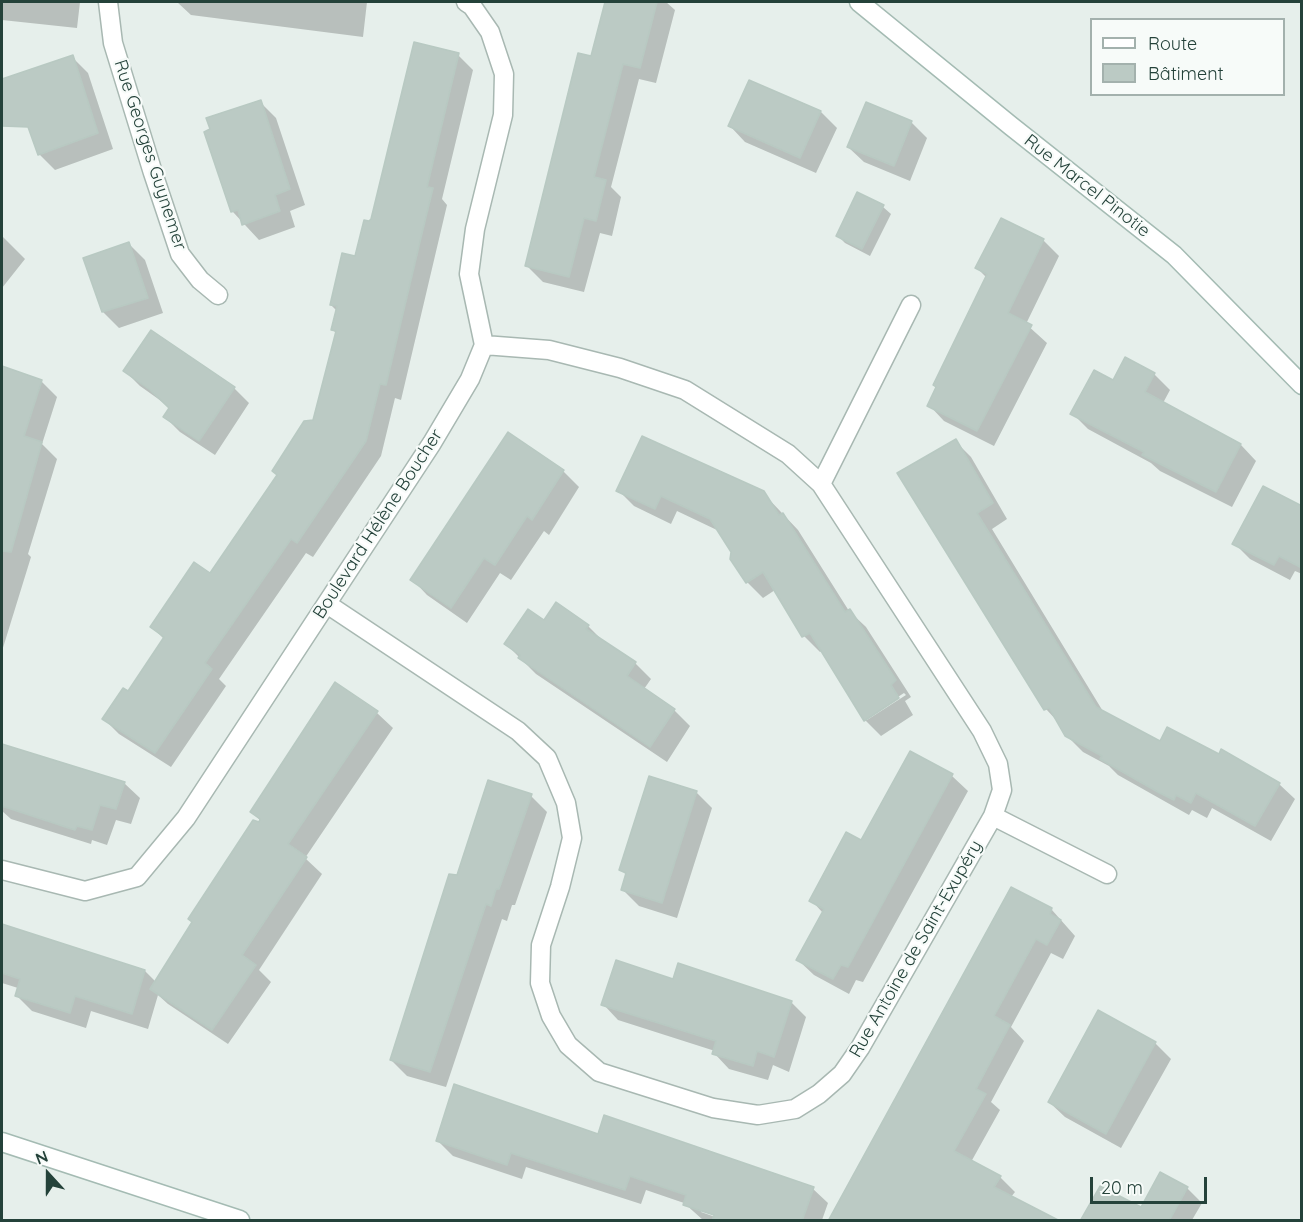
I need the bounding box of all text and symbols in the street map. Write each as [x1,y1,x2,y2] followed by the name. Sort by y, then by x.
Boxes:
[1090,18,1285,96] legend
[1148,32,1197,55] text: Route
[109,57,191,253] street label: Rue Georges Guynemer
[1148,62,1224,85] text: Bâtiment
[1020,130,1154,242] street label: Rue Marcel Pinotie
[309,425,447,623] street label: Boulevard Hélène Boucher
[845,837,987,1061] street label: Rue Antoine de Saint-Exupéry
[18,1144,78,1204] north arrow
[32,1146,51,1169] text: N
[1093,1165,1210,1203] scale bar
[1101,1176,1143,1199] text: 20 m

